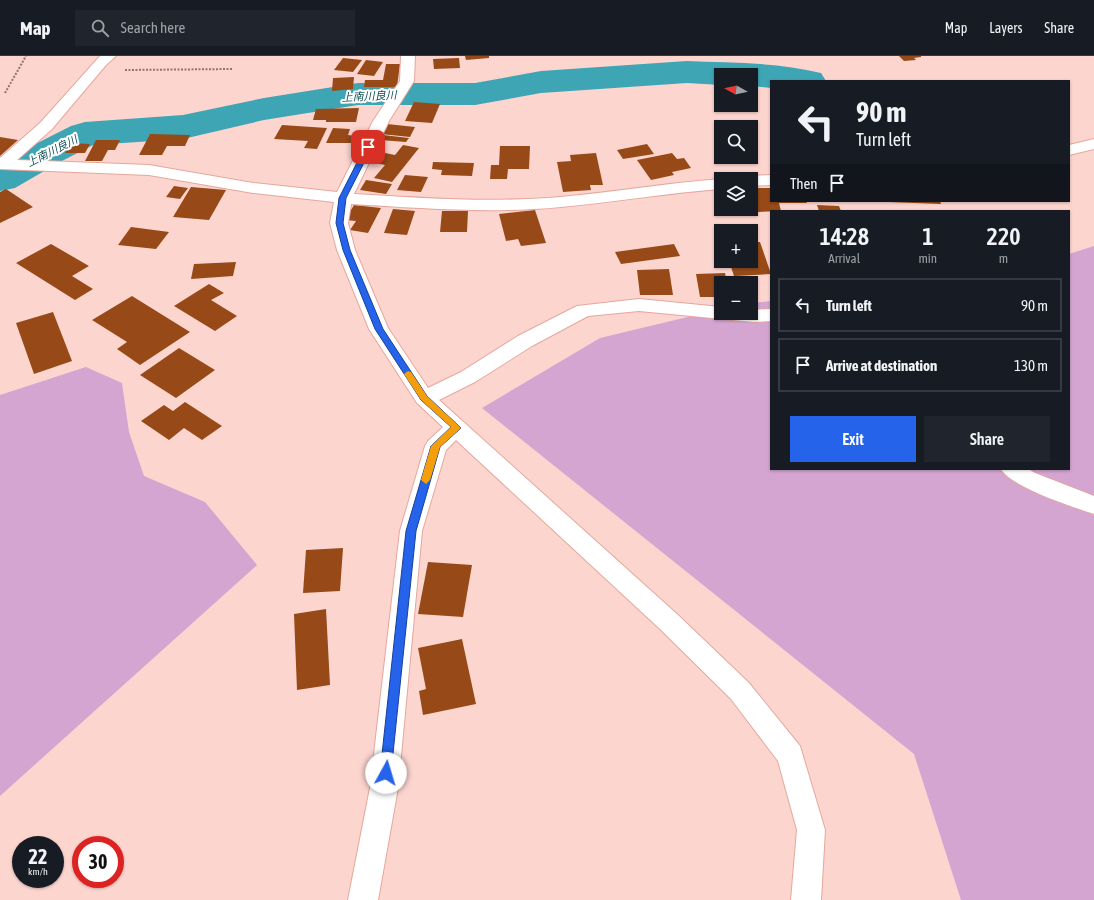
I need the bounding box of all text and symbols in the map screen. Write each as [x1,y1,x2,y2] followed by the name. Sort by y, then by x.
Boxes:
[75,10,355,46] search box
[20,17,51,39] text: Map
[89,17,111,39] icon: search
[121,19,185,36] text: Search here
[945,20,967,36] text: Map
[989,20,1022,36] text: Layers
[1044,20,1074,36] text: Share
[714,68,758,112] north arrow
[714,68,758,320] map controls
[341,89,398,103] water label: 上南川良川
[790,96,842,148] icon: left
[856,96,906,128] text: 90 m
[714,120,758,164] button: search
[856,129,911,150] text: Turn left
[351,130,385,164] pin
[25,133,80,169] water label: 上南川良川
[357,136,379,158] icon: arrive
[714,172,758,216] button: layers
[826,172,848,194] icon: arrive
[790,175,818,192] text: Then
[820,223,869,250] text: 14:28
[922,223,933,250] text: 1
[987,223,1020,250] text: 220
[714,224,758,268] button: +
[828,251,860,266] text: Arrival
[918,251,937,266] text: min
[999,251,1008,266] text: m
[714,276,758,320] button: −
[792,294,814,316] icon: left
[826,297,872,314] text: Turn left
[1021,297,1048,314] text: 90 m
[792,354,814,376] icon: arrive
[826,357,937,374] text: Arrive at destination
[1014,357,1048,374] text: 130 m
[790,416,916,462] button: Exit
[924,416,1050,462] button: Share
[365,752,407,794] position arrow
[72,836,124,888] speed limit sign: 30
[29,845,47,868] text: 22
[28,866,48,877] text: km/h

